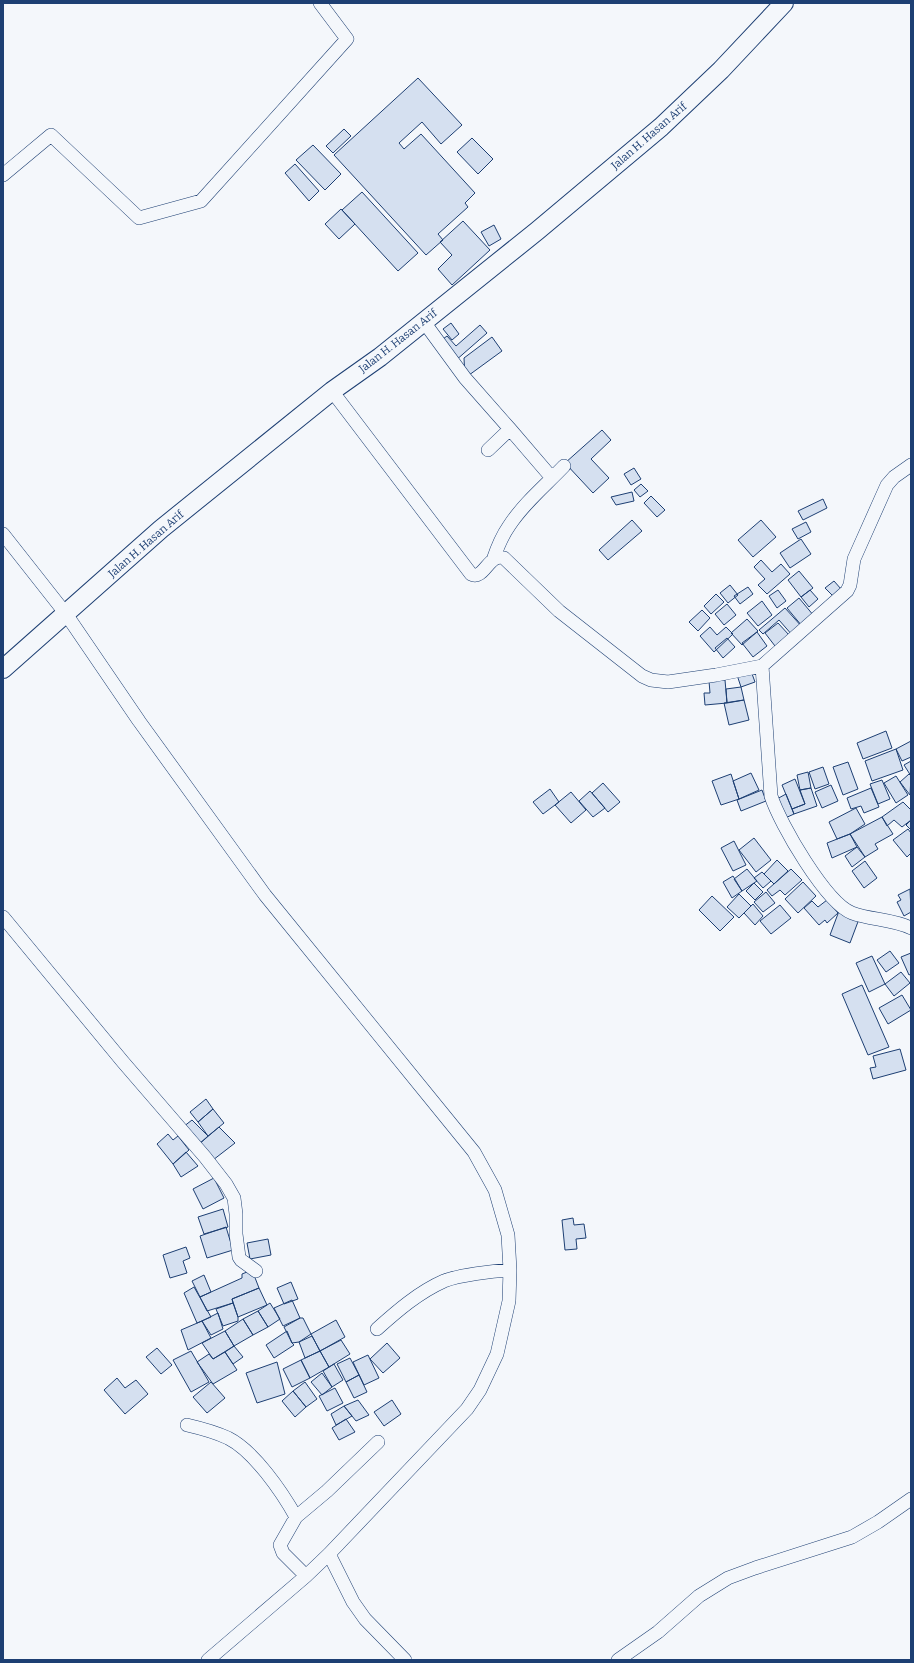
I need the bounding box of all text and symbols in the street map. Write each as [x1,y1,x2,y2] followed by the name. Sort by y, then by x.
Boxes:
[608,99,690,173] street label: Jalan H. Hasan Arif
[356,306,440,376] street label: Jalan H. Hasan Arif
[105,507,187,581] street label: Jalan H. Hasan Arif

